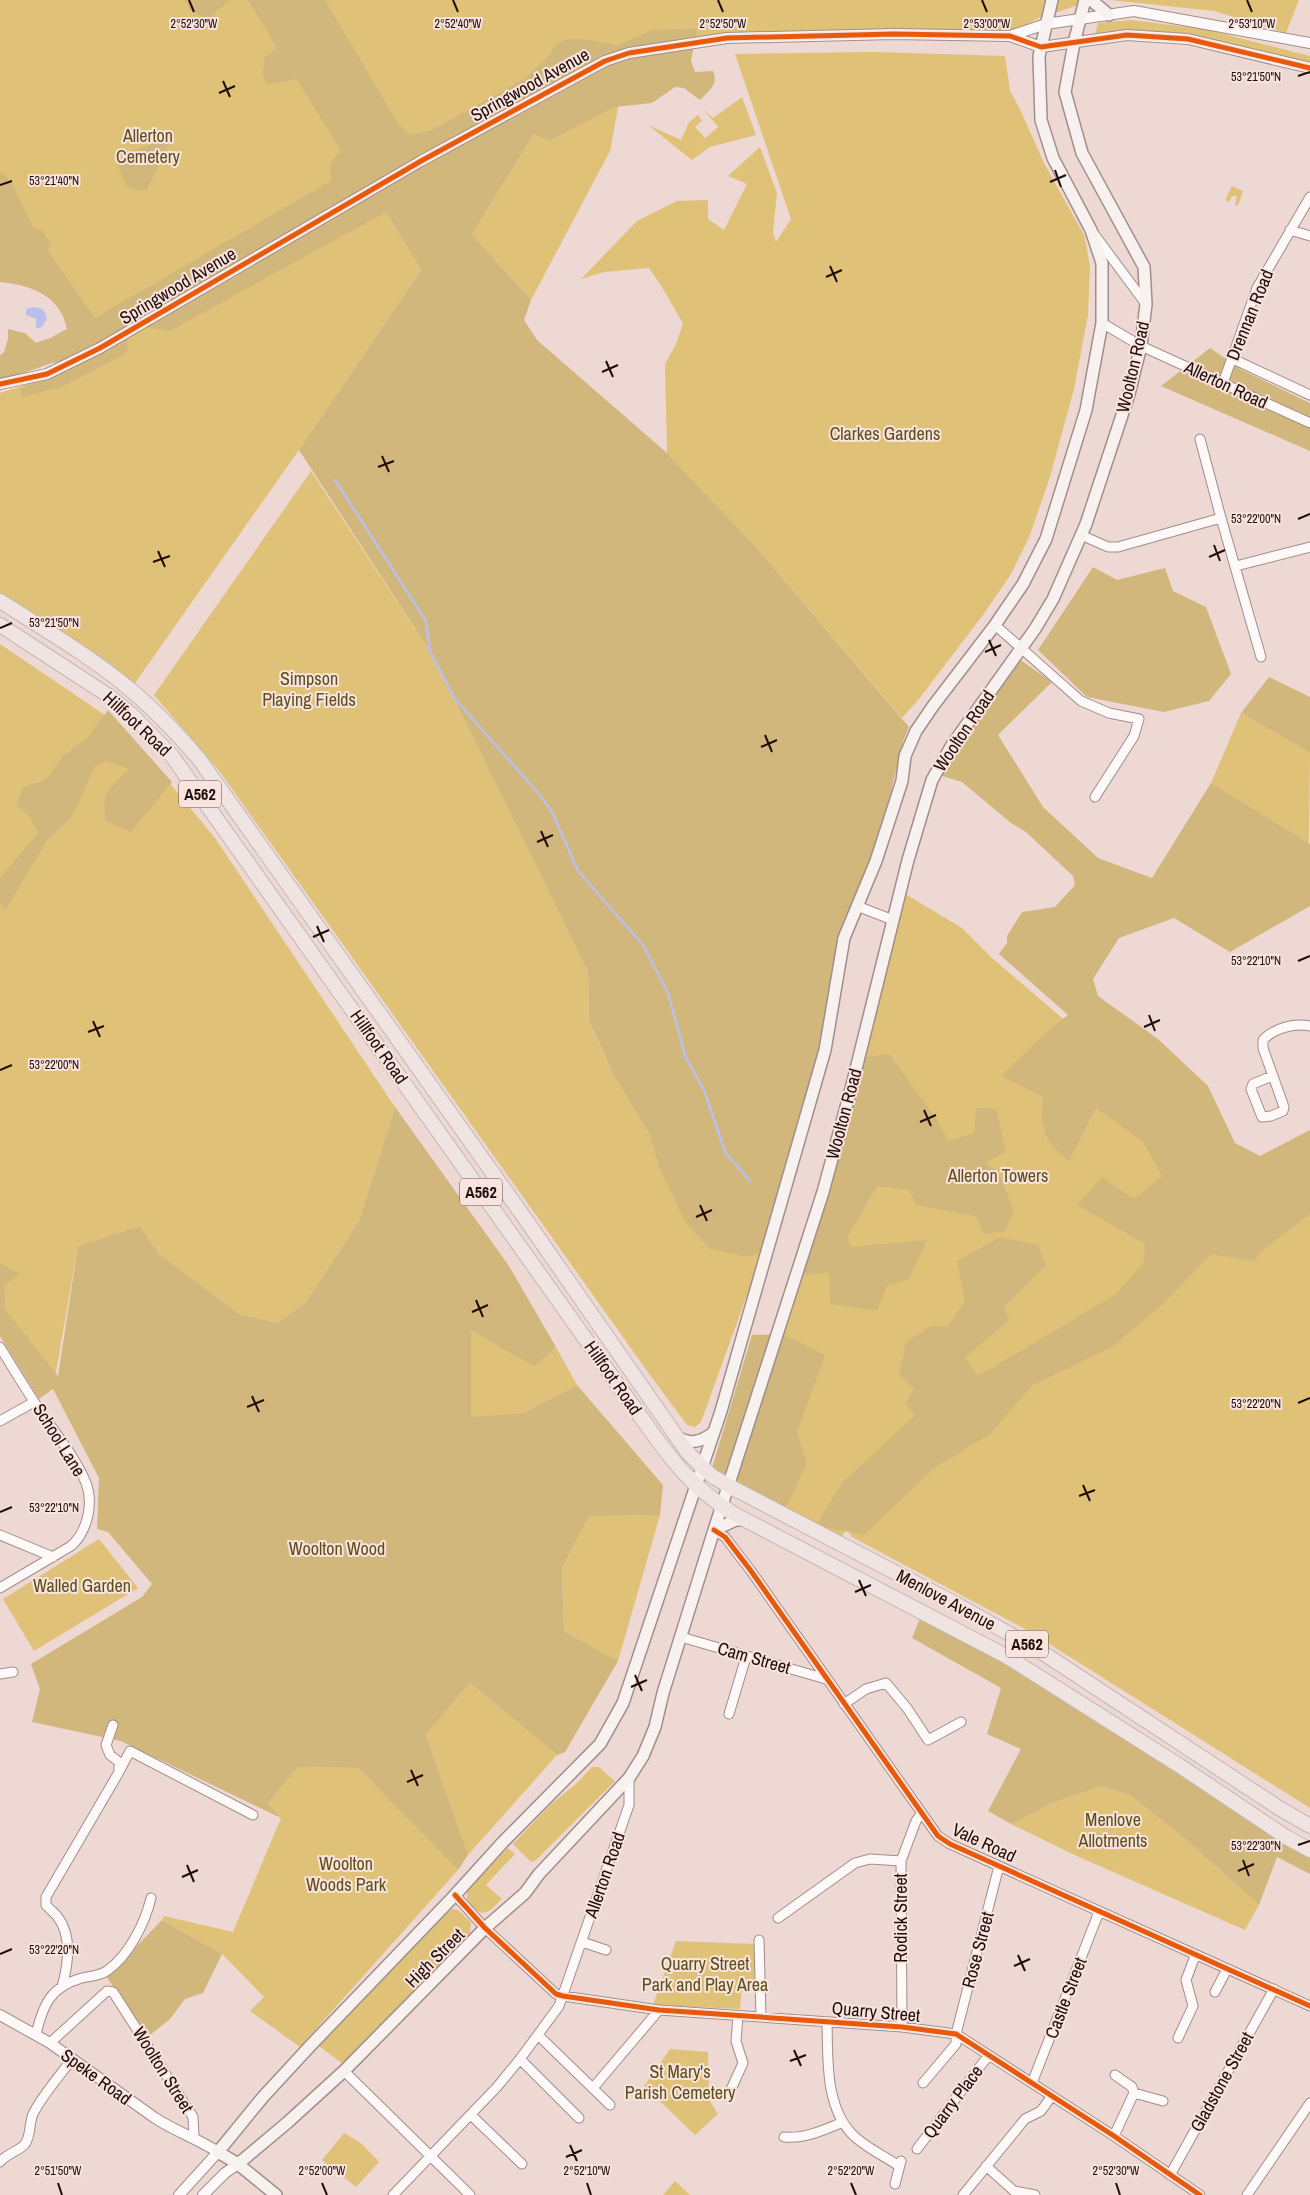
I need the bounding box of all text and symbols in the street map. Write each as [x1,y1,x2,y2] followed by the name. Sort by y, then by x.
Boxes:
[171,16,218,32] text: 2°52'30"W
[435,16,482,32] text: 2°52'40"W
[700,16,747,32] text: 2°52'50"W
[964,16,1011,32] text: 2°53'00"W
[1229,16,1276,32] text: 2°53'10"W
[466,42,593,127] street label: Springwood Avenue
[1231,69,1281,85] text: 53°21'50"N
[116,123,181,169] park label: Allerton Cemetery
[29,173,79,189] text: 53°21'40"N
[115,241,241,330] street label: Springwood Avenue
[1220,266,1279,364] street label: Drennan Road
[1110,319,1155,415] street label: Woolton Road
[1179,354,1272,415] street label: Allerton Road
[830,421,940,446] park label: Clarkes Gardens
[1231,511,1281,527] text: 53°22'00"N
[29,615,79,631] text: 53°21'50"N
[262,666,356,712] park label: Simpson Playing Fields
[98,685,177,762] street label: Hillfoot Road
[927,685,1000,776] street label: Woolton Road
[179,781,221,808] road number: A562
[1231,953,1281,969] text: 53°22'10"N
[345,1005,414,1089] street label: Hillfoot Road
[29,1057,79,1073] text: 53°22'00"N
[819,1066,868,1162] street label: Woolton Road
[947,1163,1048,1188] park label: Allerton Towers
[460,1178,502,1206] road number: A562
[579,1336,648,1420] street label: Hillfoot Road
[1231,1396,1281,1412] text: 53°22'20"N
[27,1398,92,1481] street label: School Lane
[29,1500,79,1516] text: 53°22'10"N
[289,1536,385,1561] park label: Woolton Wood
[892,1563,1000,1636] street label: Menlove Avenue
[33,1573,131,1598] park label: Walled Garden
[1006,1630,1048,1658] road number: A562
[715,1635,793,1680] street label: Cam Street
[1078,1807,1147,1853] park label: Menlove Allotments
[948,1817,1020,1868] street label: Vale Road
[578,1828,631,1922] street label: Allerton Road
[1231,1838,1281,1854] text: 53°22'30"N
[306,1851,387,1897] park label: Woolton Woods Park
[888,1873,913,1963] street label: Rodick Street
[955,1909,1000,1991] street label: Rose Street
[399,1922,470,1993] street label: High Street
[29,1942,79,1958] text: 53°22'20"N
[642,1951,768,1997] park label: Quarry Street Park and Play Area
[1039,1954,1092,2042] street label: Castle Street
[831,1995,921,2028] street label: Quarry Street
[127,2022,200,2118] street label: Woolton Street
[1184,2027,1259,2136] street label: Gladstone Street
[56,2043,137,2111] street label: Speke Road
[625,2059,736,2105] park label: St Mary's Parish Cemetery
[917,2060,989,2144] street label: Quarry Place
[35,2163,82,2179] text: 2°51'50"W
[299,2163,346,2179] text: 2°52'00"W
[564,2163,611,2179] text: 2°52'10"W
[828,2163,875,2179] text: 2°52'20"W
[1093,2163,1140,2179] text: 2°52'30"W

